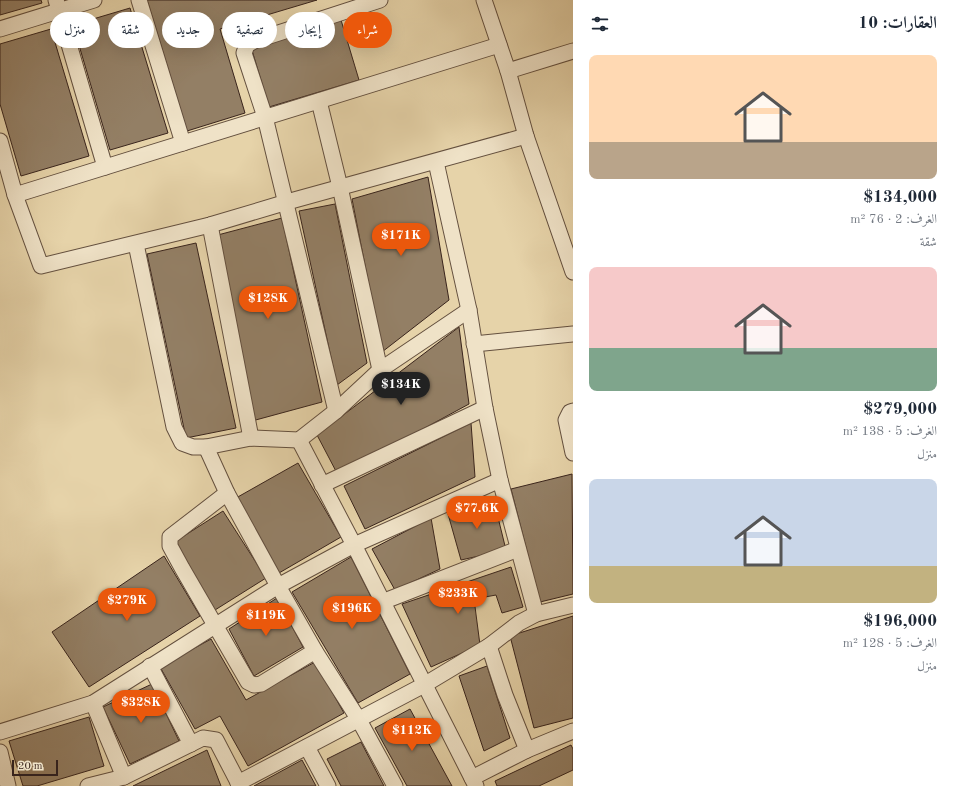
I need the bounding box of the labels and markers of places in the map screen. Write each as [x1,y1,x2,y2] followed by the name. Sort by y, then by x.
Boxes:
[373,223,429,257] pin: $171K
[240,286,296,320] pin: $128K
[373,372,429,406] pin: $134K
[444,496,510,530] pin: $77.6K
[430,581,486,615] pin: $233K
[99,588,155,622] pin: $279K
[324,596,380,630] pin: $196K
[238,603,294,637] pin: $119K
[113,690,169,724] pin: $328K
[384,718,440,752] pin: $112K

